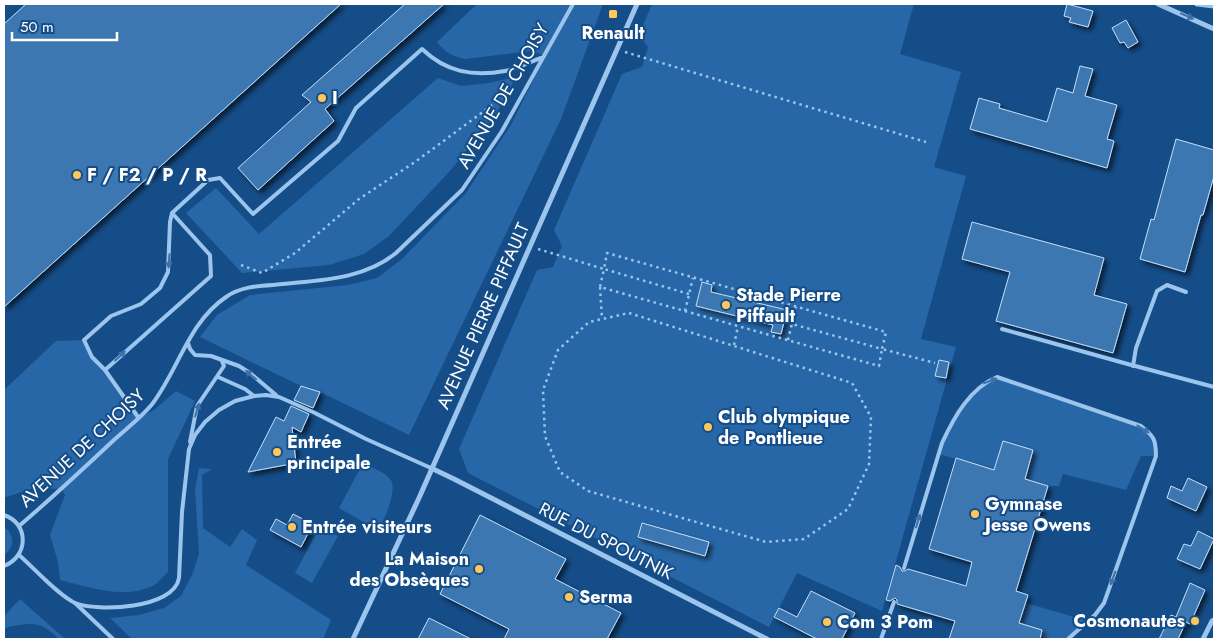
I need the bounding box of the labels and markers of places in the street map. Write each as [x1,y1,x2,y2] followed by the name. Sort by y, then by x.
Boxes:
[607,8,619,20] marker: Renault
[582,20,645,46] place label: Renault
[332,85,338,111] place label: I
[316,92,328,104] marker: I
[87,162,207,188] place label: F / F2 / P / R
[71,169,83,181] marker: F / F2 / P / R
[736,282,841,329] place label: Stade Pierre Piffault
[720,299,732,311] marker: Stade Pierre Piffault
[718,404,850,451] place label: Club olympique de Pontlieue
[702,421,714,433] marker: Club olympique de Pontlieue
[287,429,371,476] place label: Entrée principale
[271,446,283,458] marker: Entrée principale
[982,491,1091,538] place label: Gymnase Jesse Owens
[969,508,981,520] marker: Gymnase Jesse Owens
[302,514,432,540] place label: Entrée visiteurs
[286,521,298,533] marker: Entrée visiteurs
[350,546,469,593] place label: La Maison des Obsèques
[473,563,485,575] marker: La Maison des Obsèques
[579,584,632,610] place label: Serma
[563,591,575,603] marker: Serma
[1074,608,1185,634] place label: Cosmonautes
[837,609,933,635] place label: Com 3 Pom
[1189,615,1201,627] marker: Cosmonautes
[821,616,833,628] marker: Com 3 Pom

